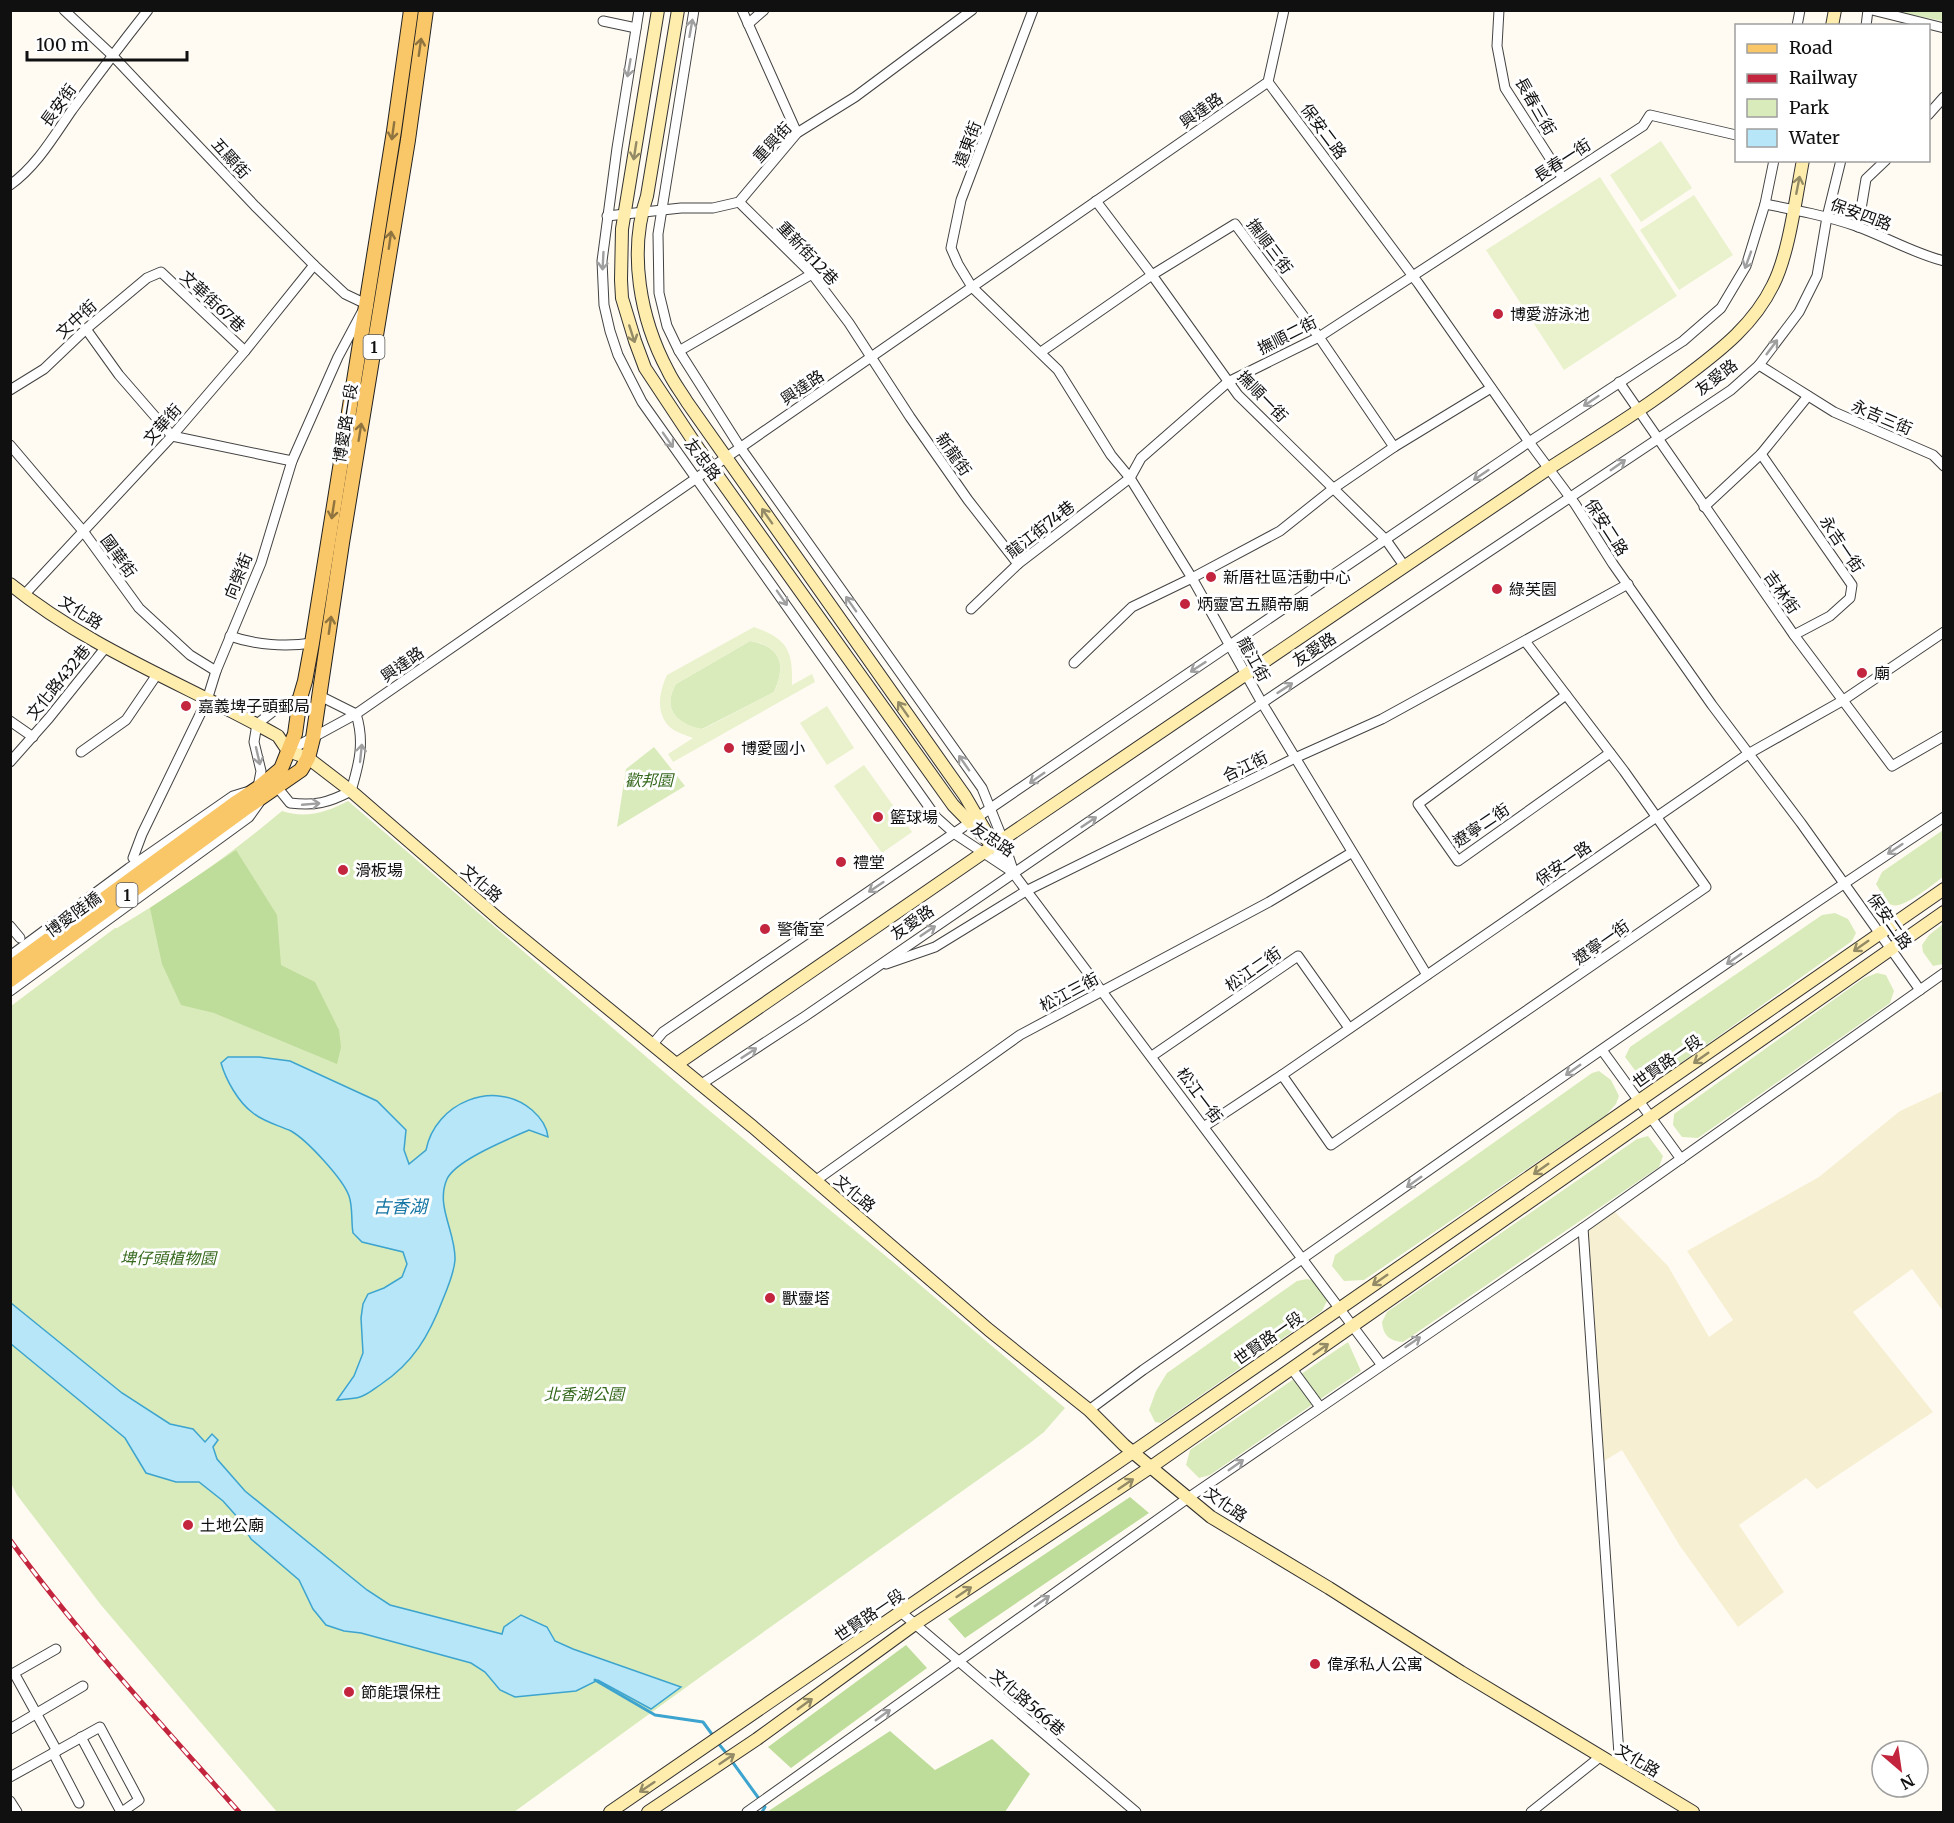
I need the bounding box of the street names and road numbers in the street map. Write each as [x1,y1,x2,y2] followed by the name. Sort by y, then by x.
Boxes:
[1511,73,1561,139] street label: 長春三街
[36,80,80,130] street label: 長安街
[1176,88,1226,132] street label: 興達路
[1297,99,1351,163] street label: 保安二路
[748,118,796,166] street label: 重興街
[949,118,985,170] street label: 遠東街
[208,133,254,183] street label: 五顯街
[1530,134,1594,186] street label: 長春一街
[1828,194,1894,234] street label: 保安四路
[1243,214,1297,278] street label: 撫順三街
[773,217,843,289] street label: 重新街12巷
[176,266,250,336] street label: 文華街67巷
[51,296,101,342] street label: 文中街
[1254,312,1320,358] street label: 撫順二街
[364,335,385,359] road number: 1
[1691,355,1741,399] street label: 友愛路
[777,365,827,409] street label: 興達路
[1234,366,1292,426] street label: 撫順一街
[329,382,361,464] street label: 博愛路一段
[1849,395,1915,439] street label: 永吉三街
[139,399,185,449] street label: 文華街
[932,429,976,479] street label: 新龍街
[681,434,725,484] street label: 友忠路
[1581,495,1633,559] street label: 保安二路
[1002,496,1078,562] street label: 龍江街74巷
[1816,512,1868,576] street label: 永吉一街
[97,531,141,581] street label: 國華街
[220,550,256,602] street label: 向榮街
[1760,567,1804,617] street label: 吉林街
[55,591,107,633] street label: 文化路
[1288,628,1340,670] street label: 友愛路
[1234,633,1274,685] street label: 龍江街
[22,640,94,724] street label: 文化路432巷
[377,642,427,686] street label: 興達路
[1219,746,1271,786] street label: 合江街
[1449,799,1513,851] street label: 遼寧二街
[968,817,1018,861] street label: 友忠路
[1531,836,1595,890] street label: 保安一路
[457,860,507,906] street label: 文化路
[116,883,138,907] road number: 1
[41,887,105,941] street label: 博愛陸橋
[1863,889,1917,953] street label: 保安二路
[887,900,937,944] street label: 友愛路
[1569,915,1633,969] street label: 遼寧一街
[1221,942,1285,996] street label: 松江二街
[1036,968,1102,1016] street label: 松江三街
[1628,1030,1706,1092] street label: 世賢路一段
[1173,1063,1227,1127] street label: 松江一街
[830,1170,880,1216] street label: 文化路
[1229,1307,1307,1369] street label: 世賢路一段
[1201,1482,1251,1526] street label: 文化路
[830,1584,908,1646] street label: 世賢路一段
[987,1664,1069,1740] street label: 文化路566巷
[1612,1739,1664,1781] street label: 文化路

